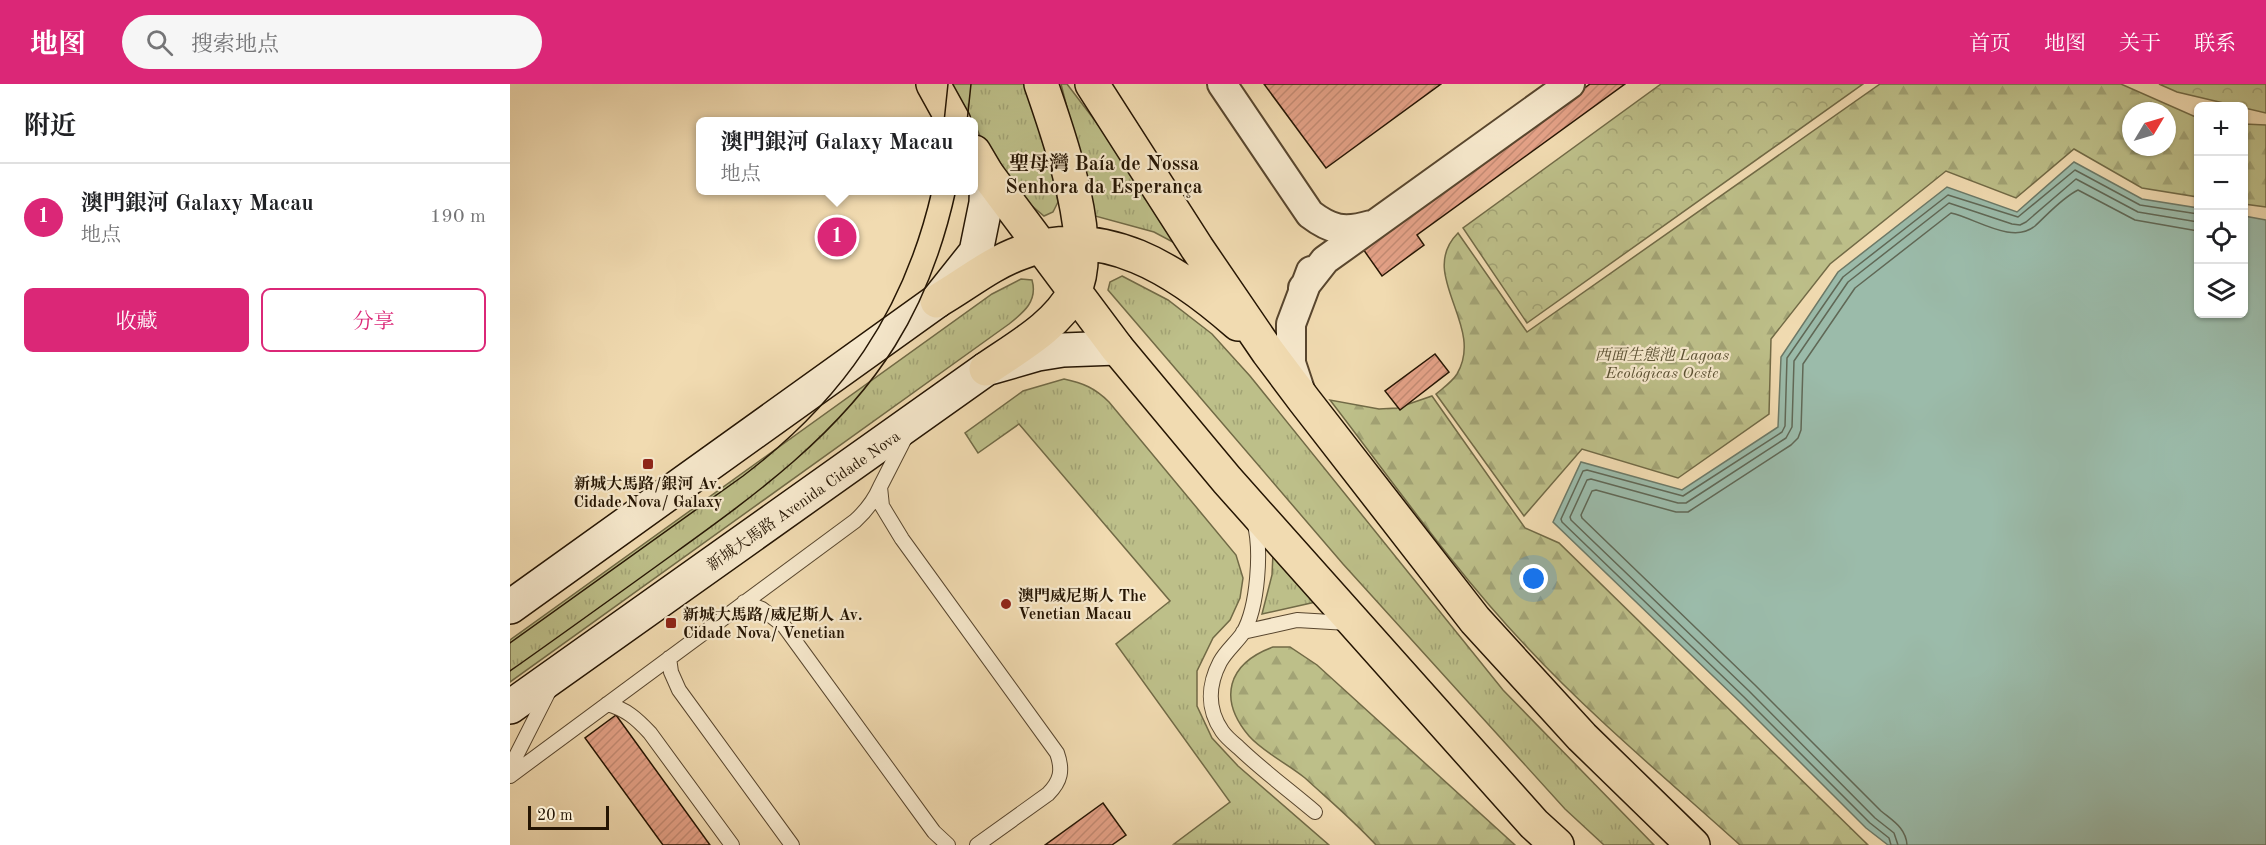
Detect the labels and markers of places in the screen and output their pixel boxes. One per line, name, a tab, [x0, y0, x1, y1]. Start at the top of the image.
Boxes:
pin: 1	[818, 214, 856, 260]
marker: 新城大馬路/銀河 Av. Cidade Nova/ Galaxy	[641, 457, 655, 471]
place label: 新城大馬路/銀河 Av. Cidade Nova/ Galaxy	[574, 475, 722, 511]
place label: 澳門威尼斯人 The Venetian Macau	[1018, 587, 1146, 623]
marker: 澳門威尼斯人 The Venetian Macau	[999, 597, 1013, 611]
place label: 新城大馬路/威尼斯人 Av. Cidade Nova/ Venetian	[683, 606, 862, 642]
marker: 新城大馬路/威尼斯人 Av. Cidade Nova/ Venetian	[664, 616, 678, 630]

